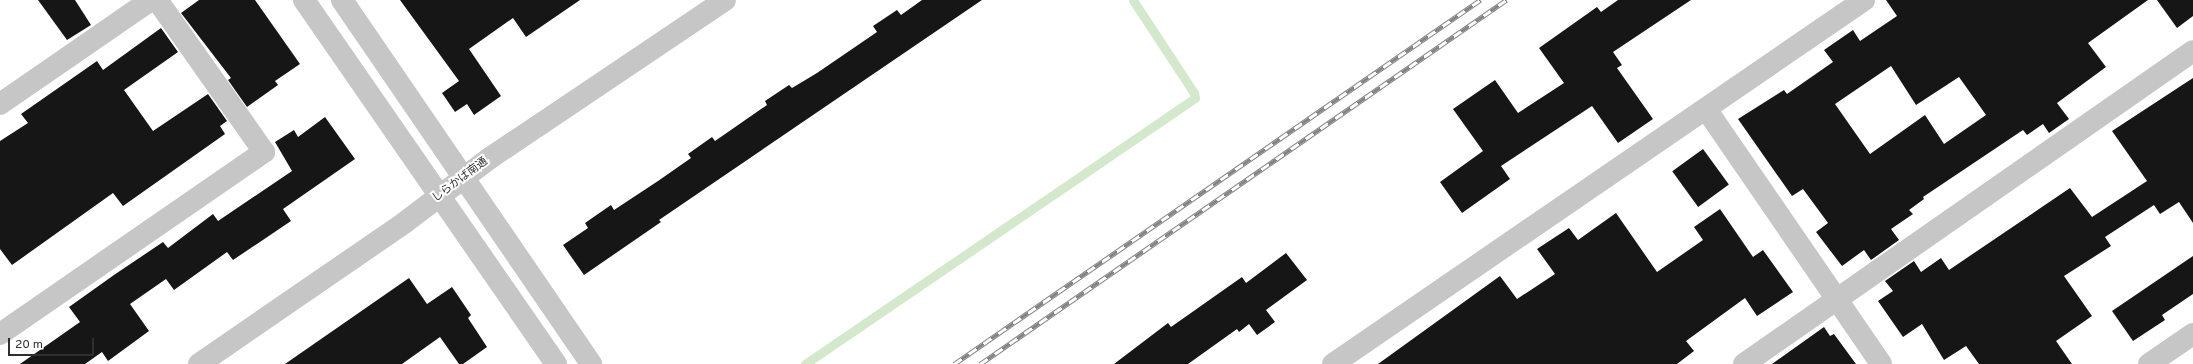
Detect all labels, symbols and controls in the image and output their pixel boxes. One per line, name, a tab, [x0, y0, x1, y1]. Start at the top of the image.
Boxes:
street label: しらかば南通	[430, 155, 490, 205]
scale bar	[10, 330, 96, 356]
text: 20 m	[15, 337, 43, 353]

